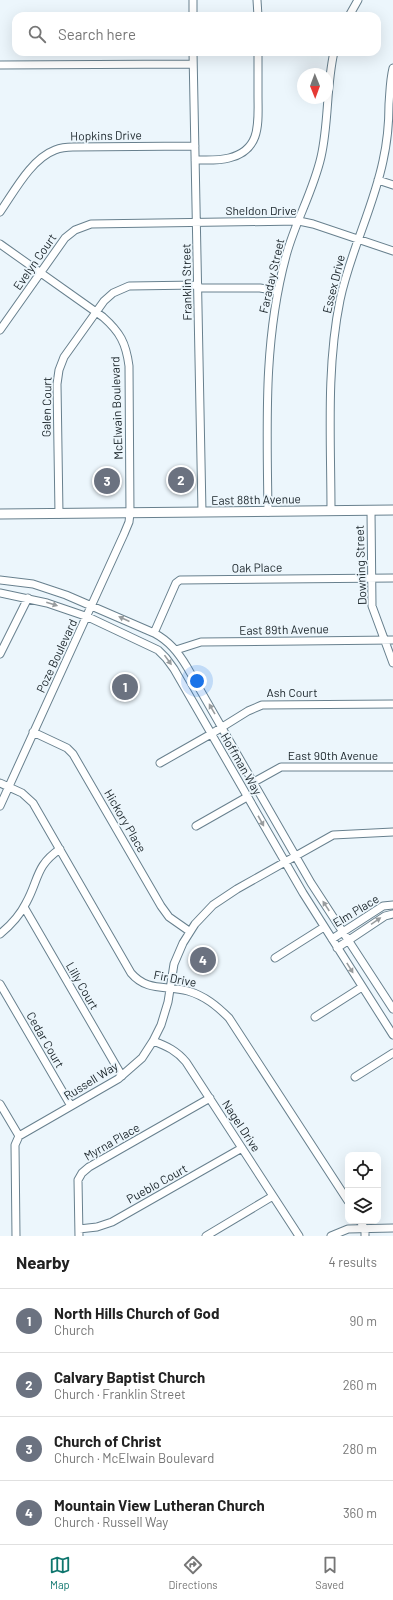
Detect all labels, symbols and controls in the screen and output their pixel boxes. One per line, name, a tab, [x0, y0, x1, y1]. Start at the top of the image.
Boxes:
search box	[12, 12, 381, 56]
icon: search	[26, 23, 48, 45]
text: Search here	[58, 25, 136, 43]
north arrow	[297, 68, 333, 104]
street label: Hopkins Drive	[70, 127, 142, 143]
street label: Sheldon Drive	[225, 203, 297, 217]
street label: Evelyn Court	[10, 231, 59, 292]
street label: Faraday Street	[256, 237, 286, 315]
street label: Franklin Street	[178, 243, 194, 321]
street label: Essex Drive	[319, 253, 347, 314]
street label: McElwain Boulevard	[107, 356, 125, 460]
street label: Galen Court	[38, 377, 54, 437]
pin: 2	[168, 465, 194, 495]
pin: 3	[94, 466, 120, 496]
street label: East 88th Avenue	[211, 491, 301, 507]
street label: Downing Street	[352, 525, 368, 605]
street label: Oak Place	[232, 560, 282, 574]
one-way arrow	[46, 601, 58, 607]
one-way arrow	[119, 616, 130, 622]
street label: Poze Boulevard	[33, 617, 79, 695]
street label: East 89th Avenue	[239, 621, 329, 637]
one-way arrow	[163, 655, 172, 666]
your location	[187, 671, 207, 691]
pin: 1	[112, 672, 138, 702]
street label: Ash Court	[266, 685, 318, 699]
one-way arrow	[208, 703, 215, 715]
street label: Hoffman Way	[218, 730, 265, 797]
street label: East 90th Avenue	[288, 748, 378, 762]
street label: Hickory Place	[102, 786, 150, 855]
one-way arrow	[258, 815, 264, 827]
street label: Elm Place	[330, 891, 381, 929]
one-way arrow	[322, 901, 330, 911]
one-way arrow	[371, 917, 381, 925]
pin: 4	[190, 945, 216, 975]
street label: Lilly Court	[64, 959, 102, 1012]
one-way arrow	[346, 963, 354, 973]
street label: Fir Drive	[153, 967, 198, 989]
street label: Cedar Court	[24, 1009, 67, 1070]
street label: Russell Way	[61, 1058, 120, 1102]
street label: Nagel Drive	[220, 1097, 264, 1154]
street label: Myrna Place	[81, 1120, 142, 1163]
map controls	[345, 1152, 381, 1224]
button: locate	[345, 1152, 381, 1188]
street label: Pueblo Court	[124, 1161, 189, 1206]
button: layers	[345, 1188, 381, 1224]
text: Nearby	[16, 1252, 70, 1272]
text: 4 results	[329, 1254, 377, 1270]
text: North Hills Church of God	[54, 1304, 219, 1322]
text: 1	[27, 1313, 31, 1329]
text: 90 m	[350, 1313, 377, 1329]
text: Church	[54, 1322, 94, 1338]
text: Calvary Baptist Church	[54, 1368, 205, 1386]
text: 2	[25, 1377, 33, 1393]
text: 260 m	[343, 1377, 377, 1393]
text: Church · Franklin Street	[54, 1386, 186, 1402]
text: Church of Christ	[54, 1432, 161, 1450]
text: 3	[25, 1441, 33, 1457]
text: 280 m	[343, 1441, 377, 1457]
text: Church · McElwain Boulevard	[54, 1450, 214, 1466]
text: Mountain View Lutheran Church	[54, 1496, 265, 1514]
text: 4	[25, 1505, 33, 1521]
text: 360 m	[343, 1505, 377, 1521]
text: Church · Russell Way	[54, 1514, 168, 1530]
tab: Map	[49, 1554, 71, 1591]
tab: Directions	[168, 1554, 218, 1591]
tab: Saved	[315, 1554, 344, 1591]

